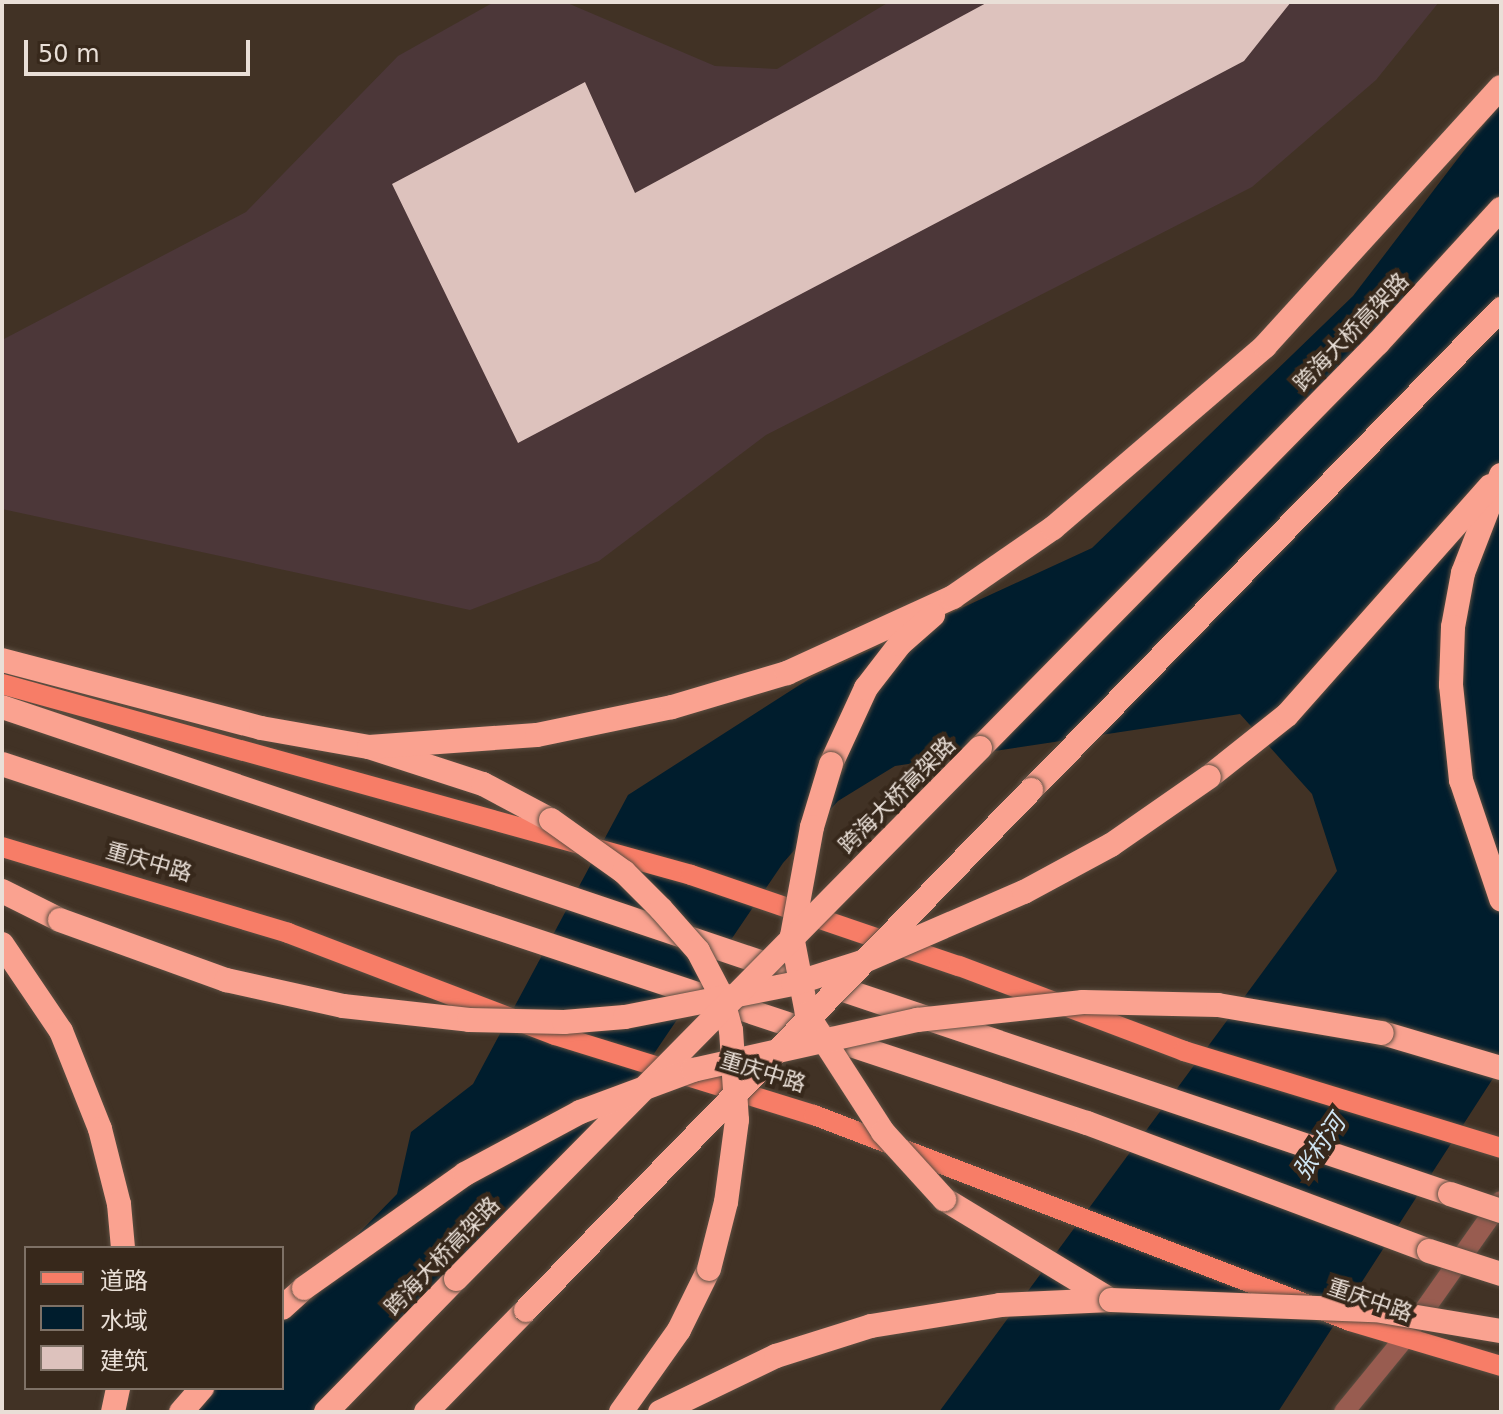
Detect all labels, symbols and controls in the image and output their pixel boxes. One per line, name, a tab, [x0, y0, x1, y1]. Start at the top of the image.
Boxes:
scale bar	[28, 24, 254, 74]
text: 50 m	[38, 40, 100, 68]
street label: 跨海大桥高架路	[1288, 267, 1414, 397]
street label: 跨海大桥高架路	[833, 731, 961, 859]
street label: 重庆中路	[103, 837, 195, 887]
street label: 重庆中路	[717, 1047, 809, 1097]
water label: 张村河	[1288, 1110, 1352, 1186]
street label: 跨海大桥高架路	[379, 1191, 505, 1321]
legend	[24, 1246, 284, 1390]
text: 道路	[100, 1267, 148, 1295]
street label: 重庆中路	[1324, 1273, 1416, 1327]
text: 水域	[100, 1307, 148, 1335]
text: 建筑	[100, 1347, 148, 1375]

